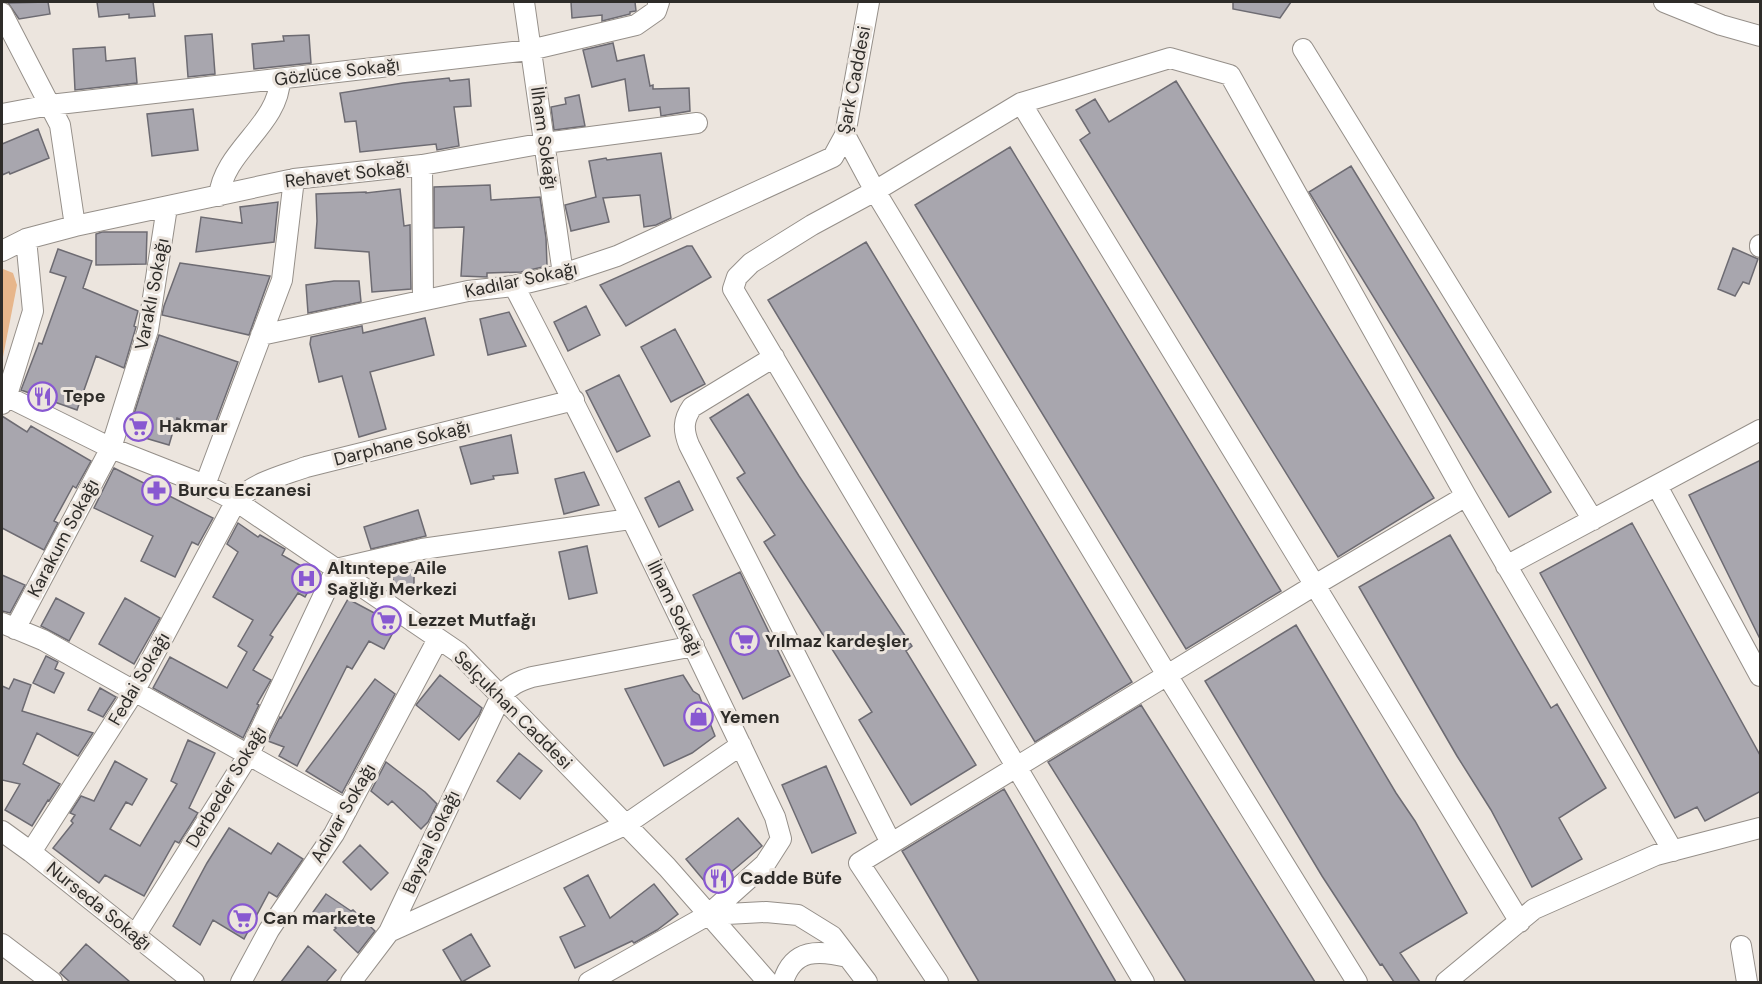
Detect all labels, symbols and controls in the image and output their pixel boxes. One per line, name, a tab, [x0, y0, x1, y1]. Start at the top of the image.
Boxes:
street label: Şark Caddesi	[832, 24, 876, 136]
street label: Gözlüce Sokağı	[273, 52, 401, 92]
street label: İlham Sokağı	[525, 85, 563, 191]
street label: Rehavet Sokağı	[284, 154, 410, 194]
street label: Varaklı Sokağı	[129, 236, 175, 352]
street label: Kadılar Sokağı	[463, 256, 579, 304]
restaurant icon: Tepe	[26, 380, 58, 412]
place label: Tepe	[63, 384, 106, 408]
supermarket icon: Hakmar	[122, 410, 154, 442]
place label: Hakmar	[159, 414, 228, 438]
street label: Darphane Sokağı	[331, 414, 473, 472]
pharmacy icon: Burcu Eczanesi	[141, 474, 173, 506]
street label: Karakum Sokağı	[22, 475, 104, 601]
place label: Burcu Eczanesi	[178, 478, 311, 502]
place label: Altıntepe Aile Sağlığı Merkezi	[327, 556, 457, 601]
street label: İlham Sokağı	[642, 556, 708, 660]
hospital icon: Altıntepe Aile Sağlığı Merkezi	[290, 562, 322, 594]
supermarket icon: Lezzet Mutfağı	[371, 604, 403, 636]
place label: Lezzet Mutfağı	[408, 608, 536, 632]
supermarket icon: Yılmaz kardeşler	[728, 625, 760, 657]
street label: Fedai Sokağı	[103, 628, 175, 730]
place label: Yılmaz kardeşler	[765, 629, 909, 653]
street label: Selçukhan Caddesi	[448, 645, 578, 775]
shop icon: Yemen	[683, 701, 715, 733]
place label: Yemen	[720, 705, 780, 729]
street label: Derbeder Sokağı	[180, 722, 272, 852]
street label: Adıvar Sokağı	[305, 759, 381, 867]
street label: Baysal Sokağı	[397, 786, 465, 898]
street label: Nurseda Sokağı	[42, 856, 156, 956]
restaurant icon: Cadde Büfe	[703, 862, 735, 894]
place label: Cadde Büfe	[740, 866, 842, 890]
supermarket icon: Can markete	[226, 902, 258, 934]
place label: Can markete	[263, 906, 376, 930]

